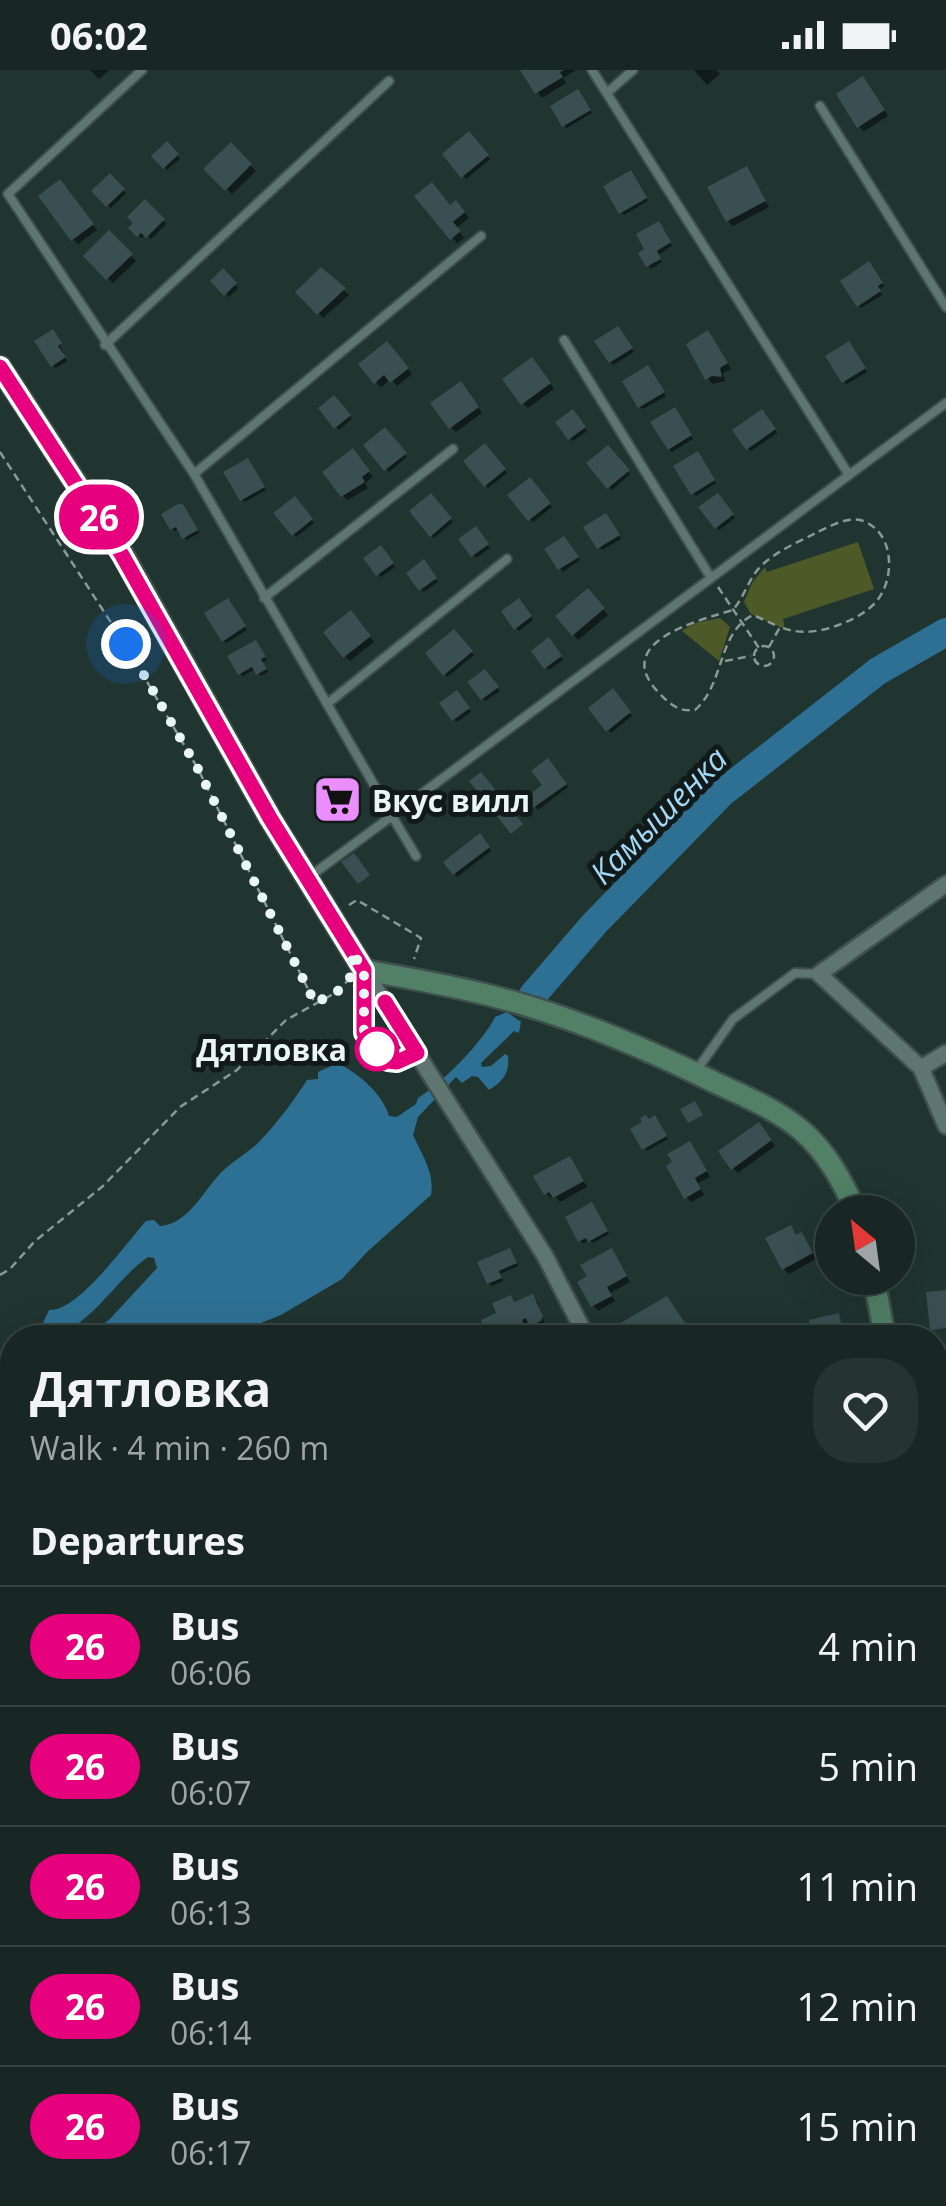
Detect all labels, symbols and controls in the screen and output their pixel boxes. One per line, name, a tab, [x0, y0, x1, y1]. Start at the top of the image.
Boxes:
text: 06:02	[50, 9, 148, 61]
line badge: 26	[54, 484, 144, 550]
text: 26	[79, 494, 119, 541]
your location	[101, 619, 151, 669]
water label: Камышенка	[580, 737, 736, 893]
supermarket icon: Вкус вилл	[311, 774, 363, 826]
place label: Вкус вилл	[372, 780, 530, 821]
marker: Дятловка	[356, 1028, 398, 1070]
place label: Дятловка	[196, 1029, 347, 1070]
north arrow	[815, 1195, 915, 1295]
map controls	[815, 1195, 915, 1295]
text: Дятловка	[30, 1356, 271, 1421]
button: heart	[813, 1358, 918, 1463]
text: Walk · 4 min · 260 m	[30, 1426, 329, 1469]
text: Departures	[30, 1514, 245, 1566]
text: Bus	[170, 1599, 239, 1651]
text: 4 min	[818, 1620, 918, 1672]
text: 26	[65, 1623, 105, 1670]
text: 06:06	[170, 1651, 252, 1694]
text: Bus	[170, 1719, 239, 1771]
text: 5 min	[818, 1740, 918, 1792]
text: 26	[65, 1743, 105, 1790]
text: 06:07	[170, 1771, 252, 1814]
text: Bus	[170, 1839, 239, 1891]
text: 11 min	[797, 1860, 918, 1912]
text: 26	[65, 1863, 105, 1910]
text: 06:13	[170, 1891, 252, 1934]
text: Bus	[170, 1959, 239, 2011]
text: 12 min	[797, 1980, 918, 2032]
text: 26	[65, 1983, 105, 2030]
text: 06:14	[170, 2011, 252, 2054]
text: Bus	[170, 2079, 239, 2131]
text: 15 min	[797, 2100, 918, 2152]
text: 26	[65, 2103, 105, 2150]
text: 06:17	[170, 2131, 252, 2174]

